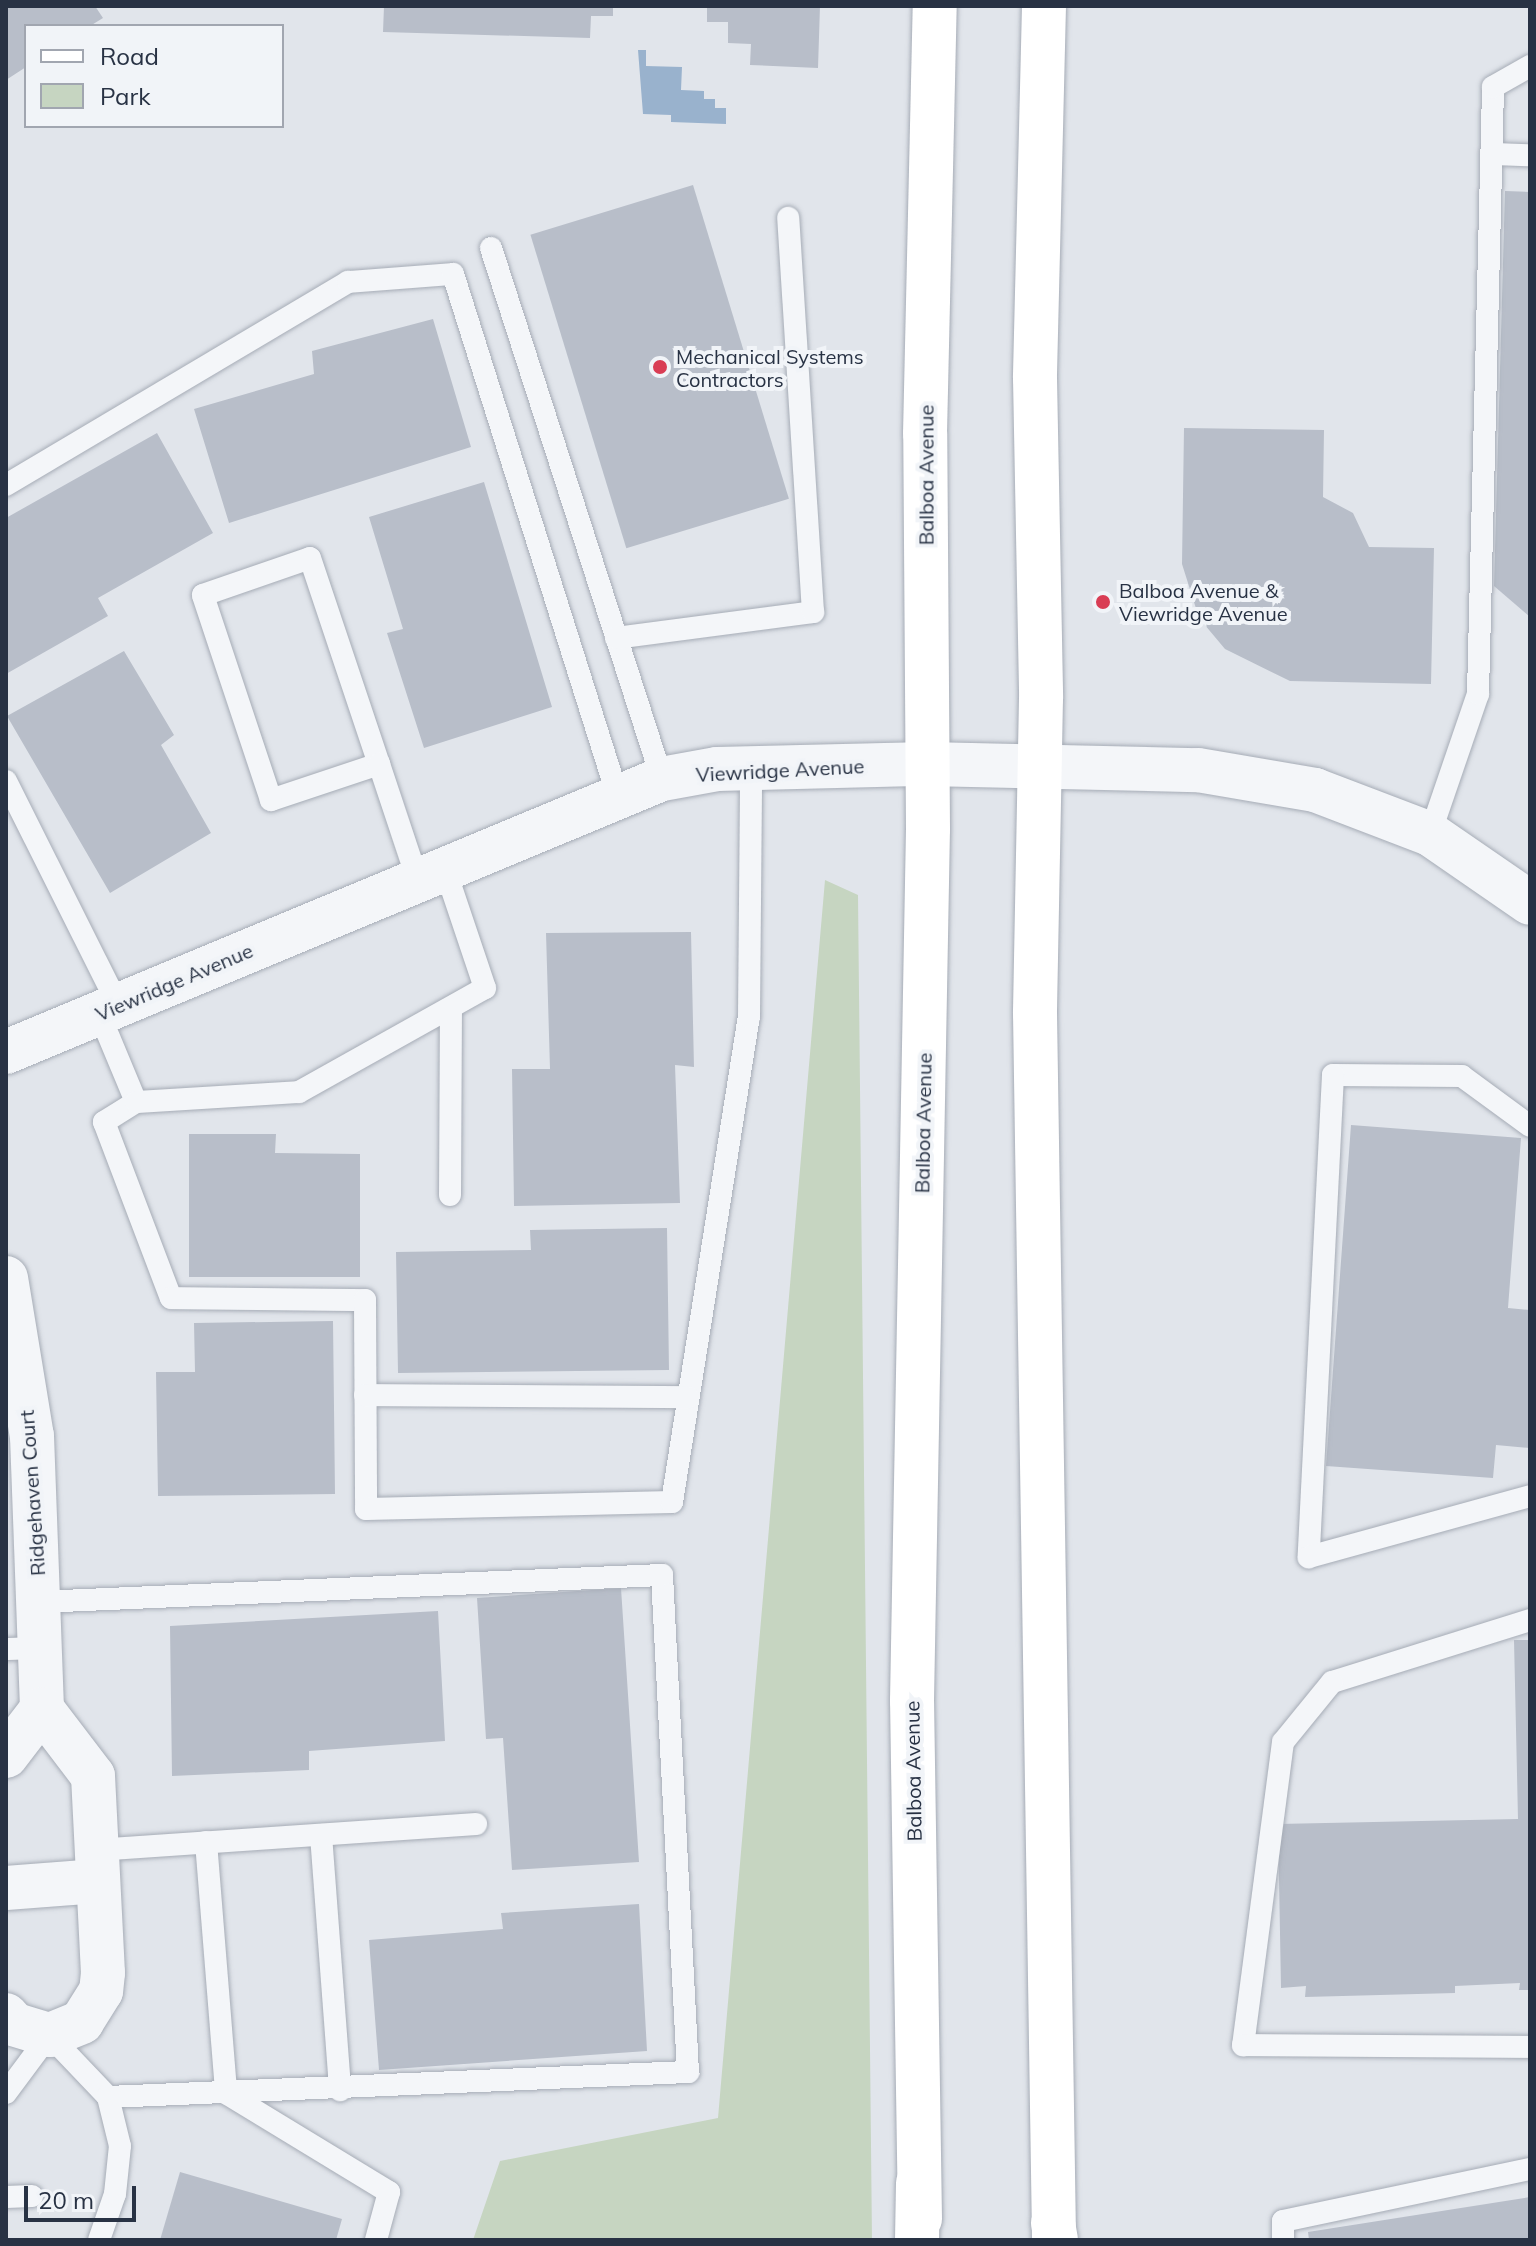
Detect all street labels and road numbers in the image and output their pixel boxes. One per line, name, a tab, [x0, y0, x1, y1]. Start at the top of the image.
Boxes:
street label: Balboa Avenue	[914, 405, 938, 545]
street label: Viewridge Avenue	[695, 754, 865, 786]
street label: Viewridge Avenue	[92, 938, 256, 1026]
street label: Balboa Avenue	[910, 1052, 936, 1194]
street label: Ridgehaven Court	[14, 1409, 50, 1577]
street label: Balboa Avenue	[900, 1700, 926, 1842]

